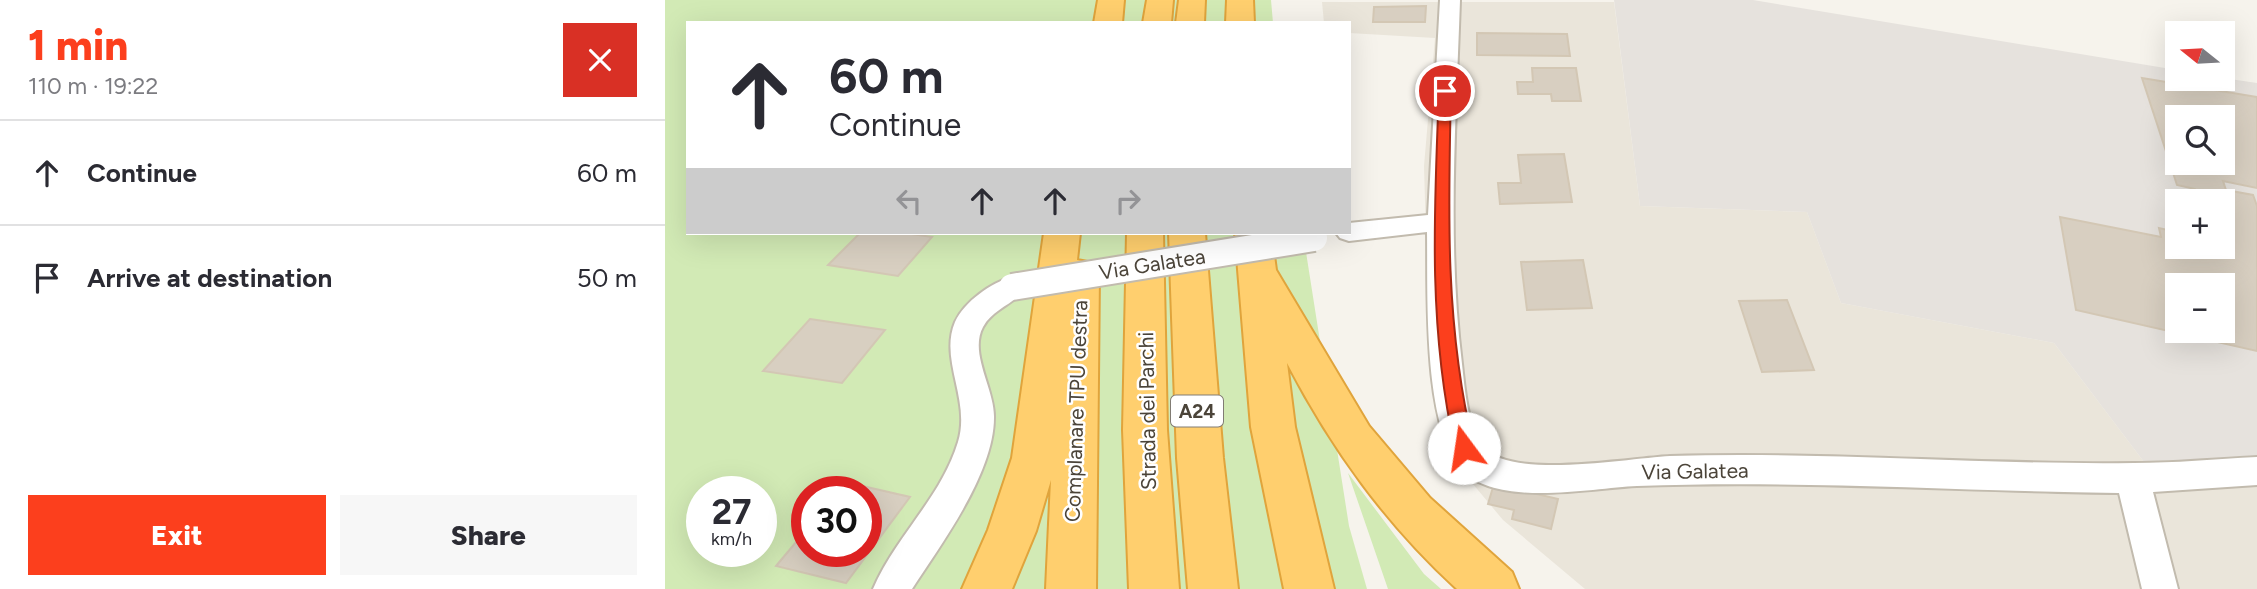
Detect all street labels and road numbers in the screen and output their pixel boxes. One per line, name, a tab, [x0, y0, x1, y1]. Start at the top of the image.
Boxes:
street label: Via Galatea	[1097, 243, 1207, 285]
street label: Complanare TPU destra	[1060, 300, 1092, 522]
street label: Strada dei Parchi	[1133, 332, 1161, 490]
road number: A24	[1171, 396, 1223, 426]
street label: Via Galatea	[1641, 458, 1749, 484]

